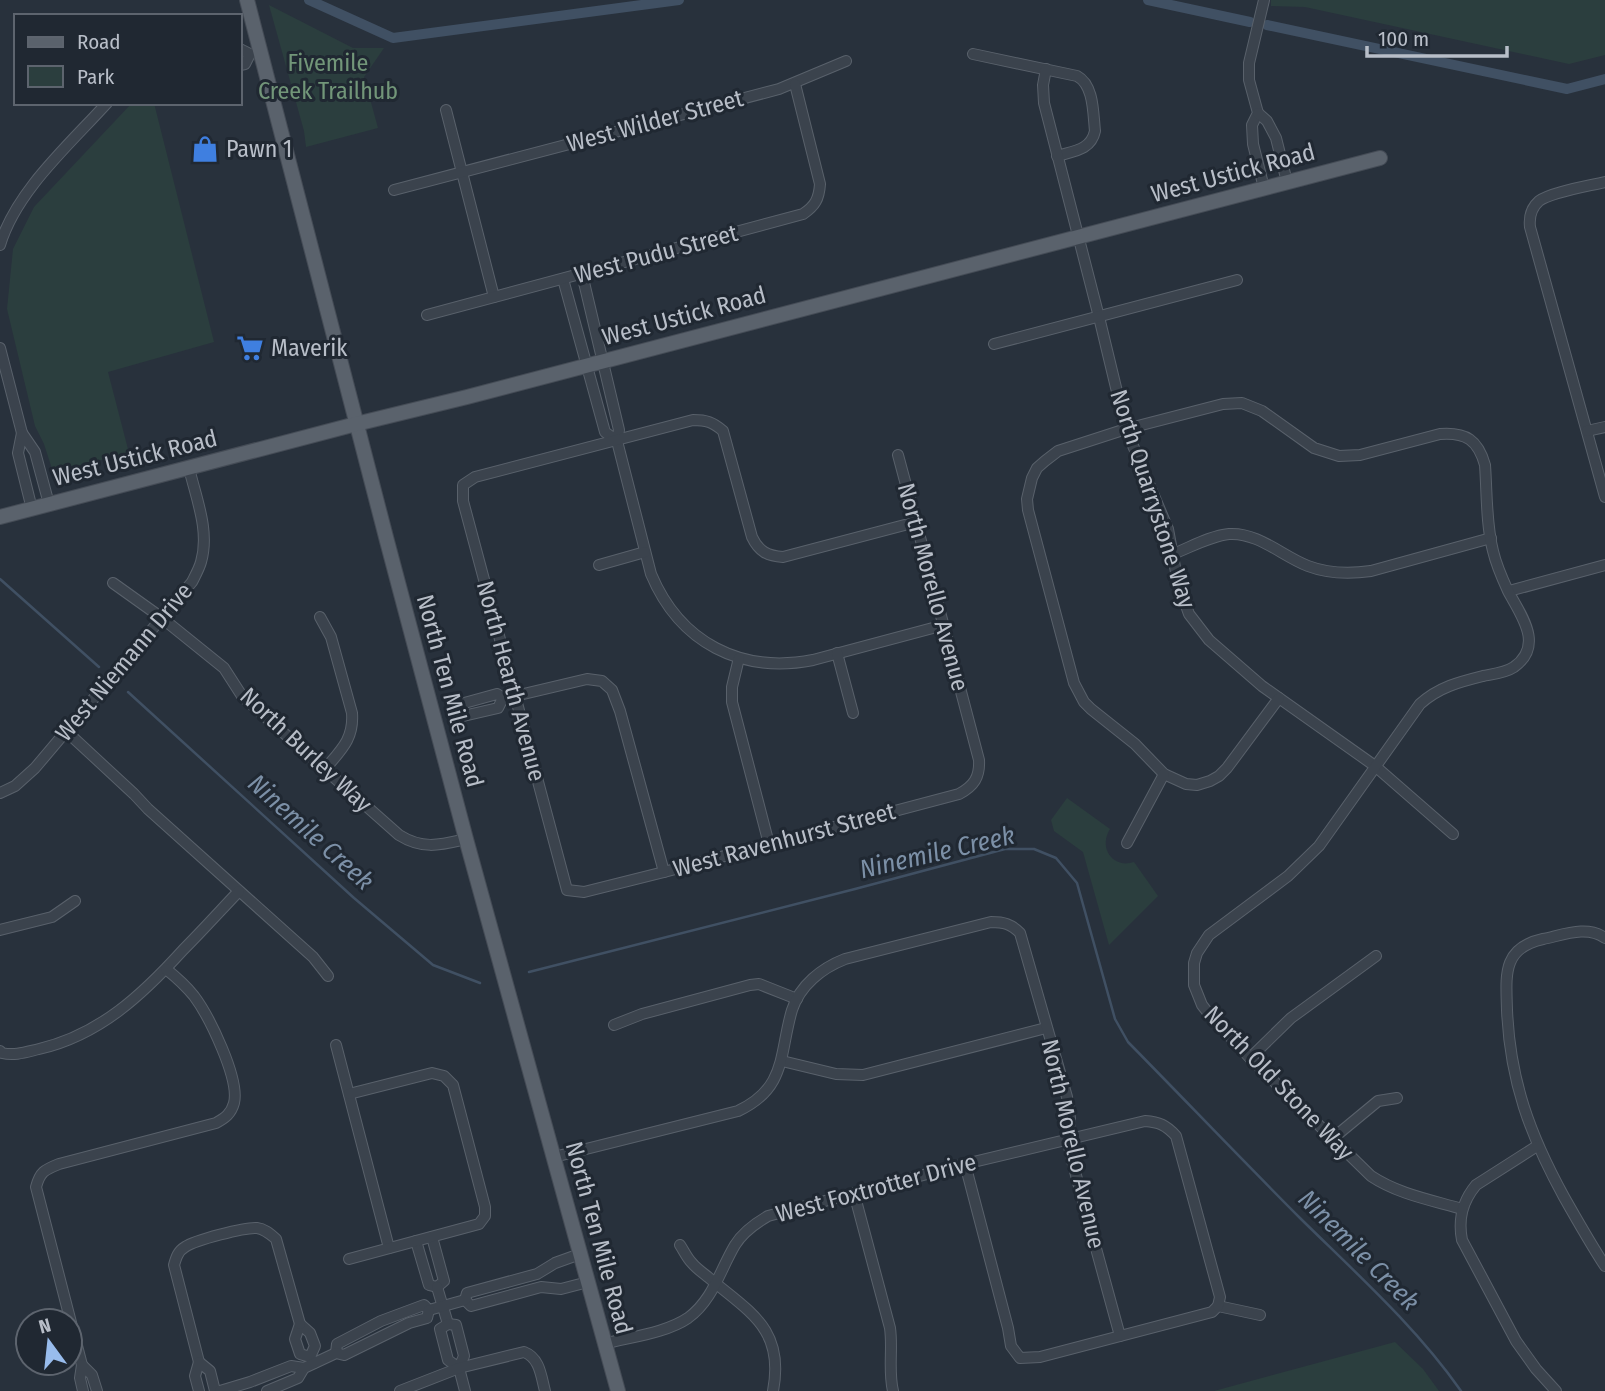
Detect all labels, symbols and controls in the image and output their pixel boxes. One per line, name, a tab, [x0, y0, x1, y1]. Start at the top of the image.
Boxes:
legend	[14, 14, 242, 105]
scale bar	[1367, 14, 1507, 58]
text: 100 m	[1378, 26, 1429, 52]
text: Road	[77, 29, 121, 55]
park label: Fivemile Creek Trailhub	[258, 49, 398, 105]
text: Park	[77, 64, 115, 90]
street label: West Wilder Street	[564, 84, 746, 158]
shop icon: Pawn 1	[190, 134, 220, 164]
place label: Pawn 1	[226, 135, 292, 163]
street label: West Ustick Road	[1148, 138, 1318, 208]
street label: West Pudu Street	[571, 219, 741, 289]
street label: West Ustick Road	[599, 281, 769, 351]
supermarket icon: Maverik	[235, 333, 265, 363]
place label: Maverik	[271, 334, 348, 362]
street label: North Quarrystone Way	[1104, 386, 1202, 612]
street label: West Ustick Road	[50, 424, 220, 492]
street label: North Morello Avenue	[892, 480, 974, 694]
street label: West Niemann Drive	[50, 577, 198, 747]
street label: North Hearth Avenue	[471, 578, 551, 784]
street label: North Ten Mile Road	[411, 592, 489, 790]
street label: North Burley Way	[234, 682, 378, 818]
water label: Ninemile Creek	[242, 768, 380, 897]
street label: West Ravenhurst Street	[670, 797, 898, 883]
water label: Ninemile Creek	[857, 820, 1018, 885]
street label: North Old Stone Way	[1198, 1000, 1360, 1166]
street label: North Morello Avenue	[1035, 1037, 1111, 1251]
street label: North Ten Mile Road	[560, 1139, 638, 1337]
street label: West Foxtrotter Drive	[773, 1148, 979, 1228]
water label: Ninemile Creek	[1292, 1183, 1426, 1317]
north arrow	[14, 1307, 84, 1377]
text: N	[36, 1313, 53, 1339]

